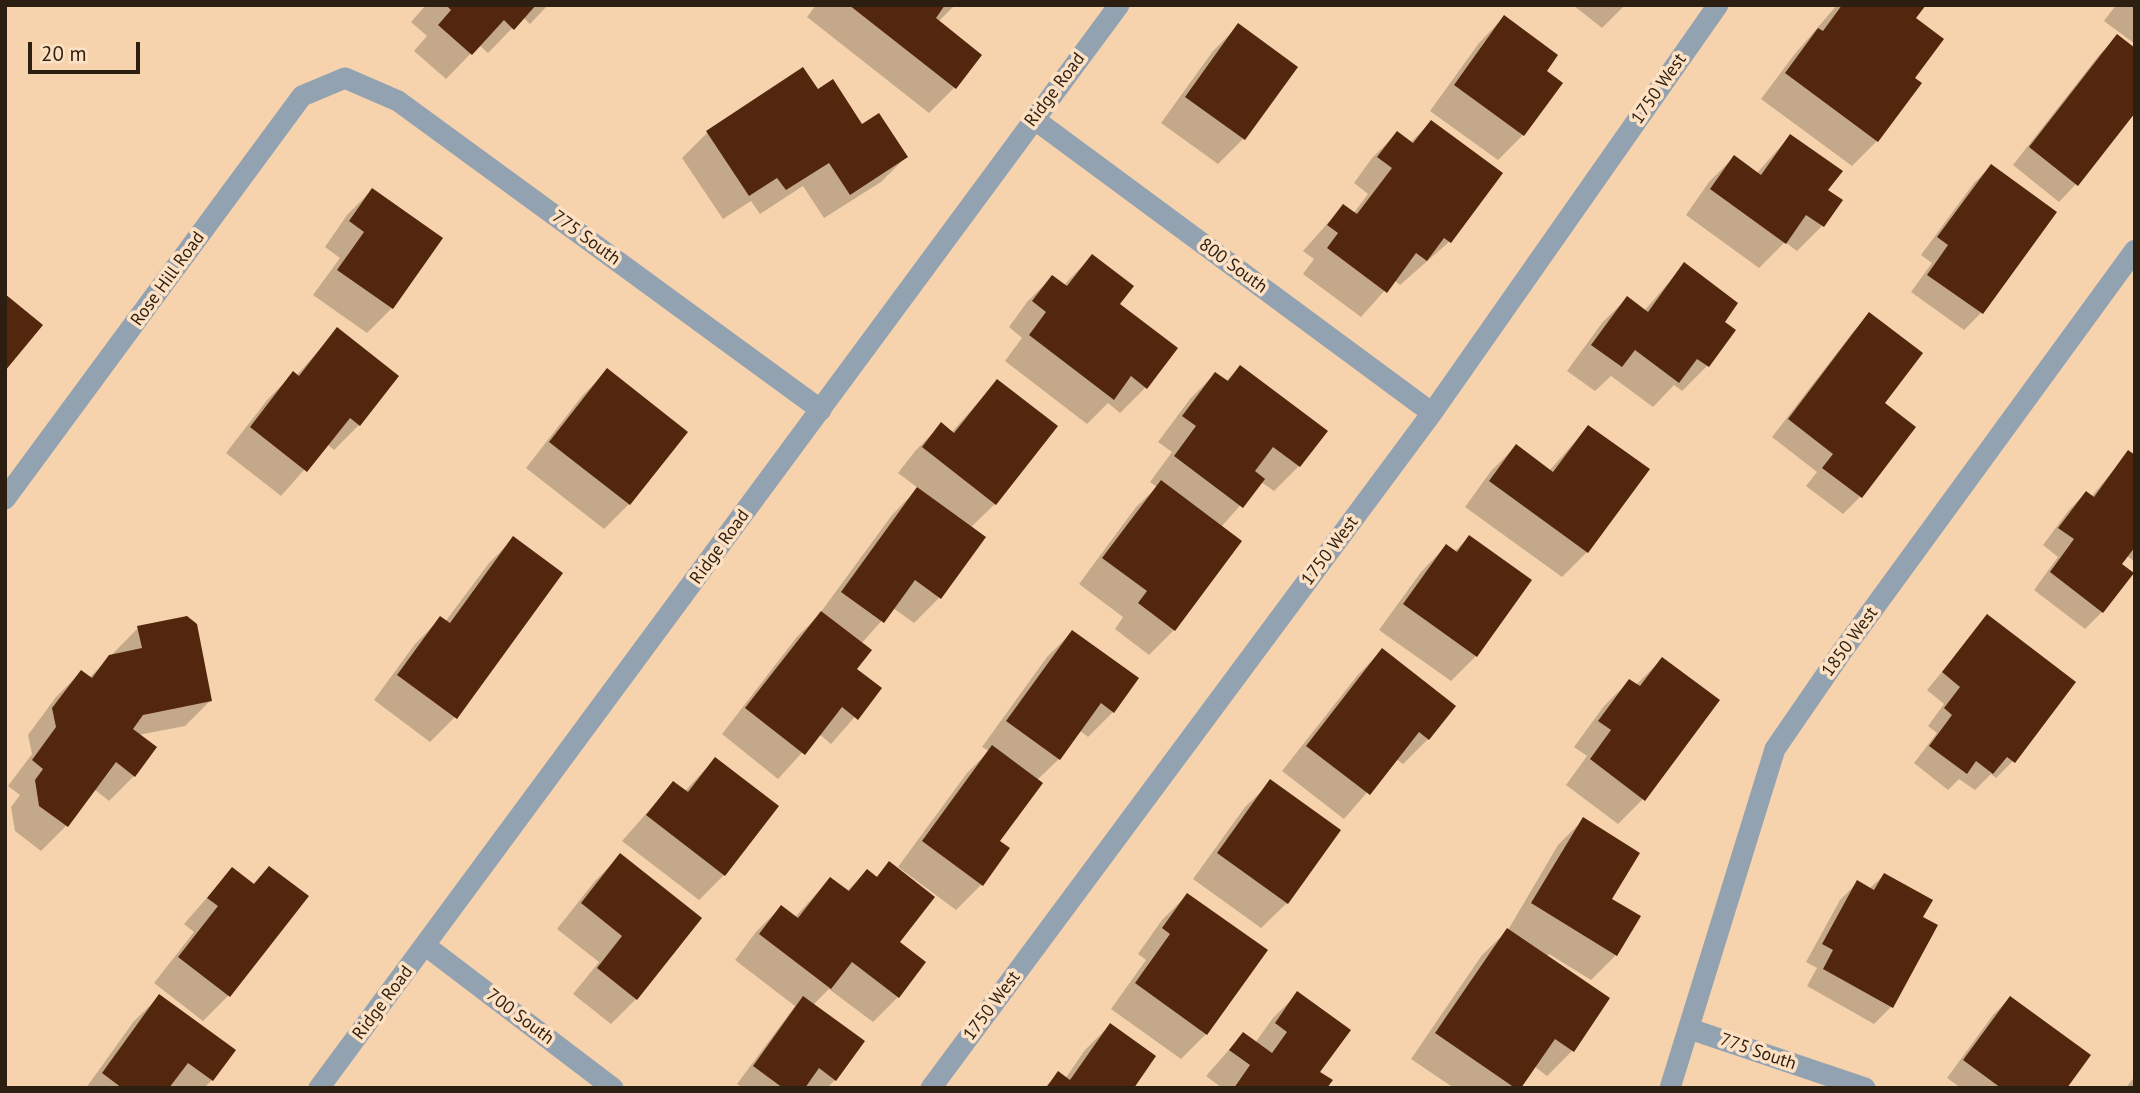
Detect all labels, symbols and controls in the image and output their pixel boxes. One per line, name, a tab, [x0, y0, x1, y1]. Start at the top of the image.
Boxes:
scale bar	[32, 28, 144, 72]
text: 20 m	[41, 40, 87, 67]
street label: Ridge Road	[1020, 49, 1090, 131]
street label: 1750 West	[1627, 50, 1691, 128]
street label: 775 South	[548, 206, 624, 270]
street label: Rose Hill Road	[127, 228, 209, 330]
street label: 800 South	[1195, 234, 1271, 298]
street label: Ridge Road	[686, 505, 754, 589]
street label: 1750 West	[1297, 512, 1363, 590]
street label: 1850 West	[1817, 603, 1883, 681]
street label: Ridge Road	[348, 962, 418, 1044]
street label: 1750 West	[959, 967, 1025, 1045]
street label: 700 South	[482, 985, 558, 1049]
street label: 775 South	[1717, 1029, 1799, 1075]

